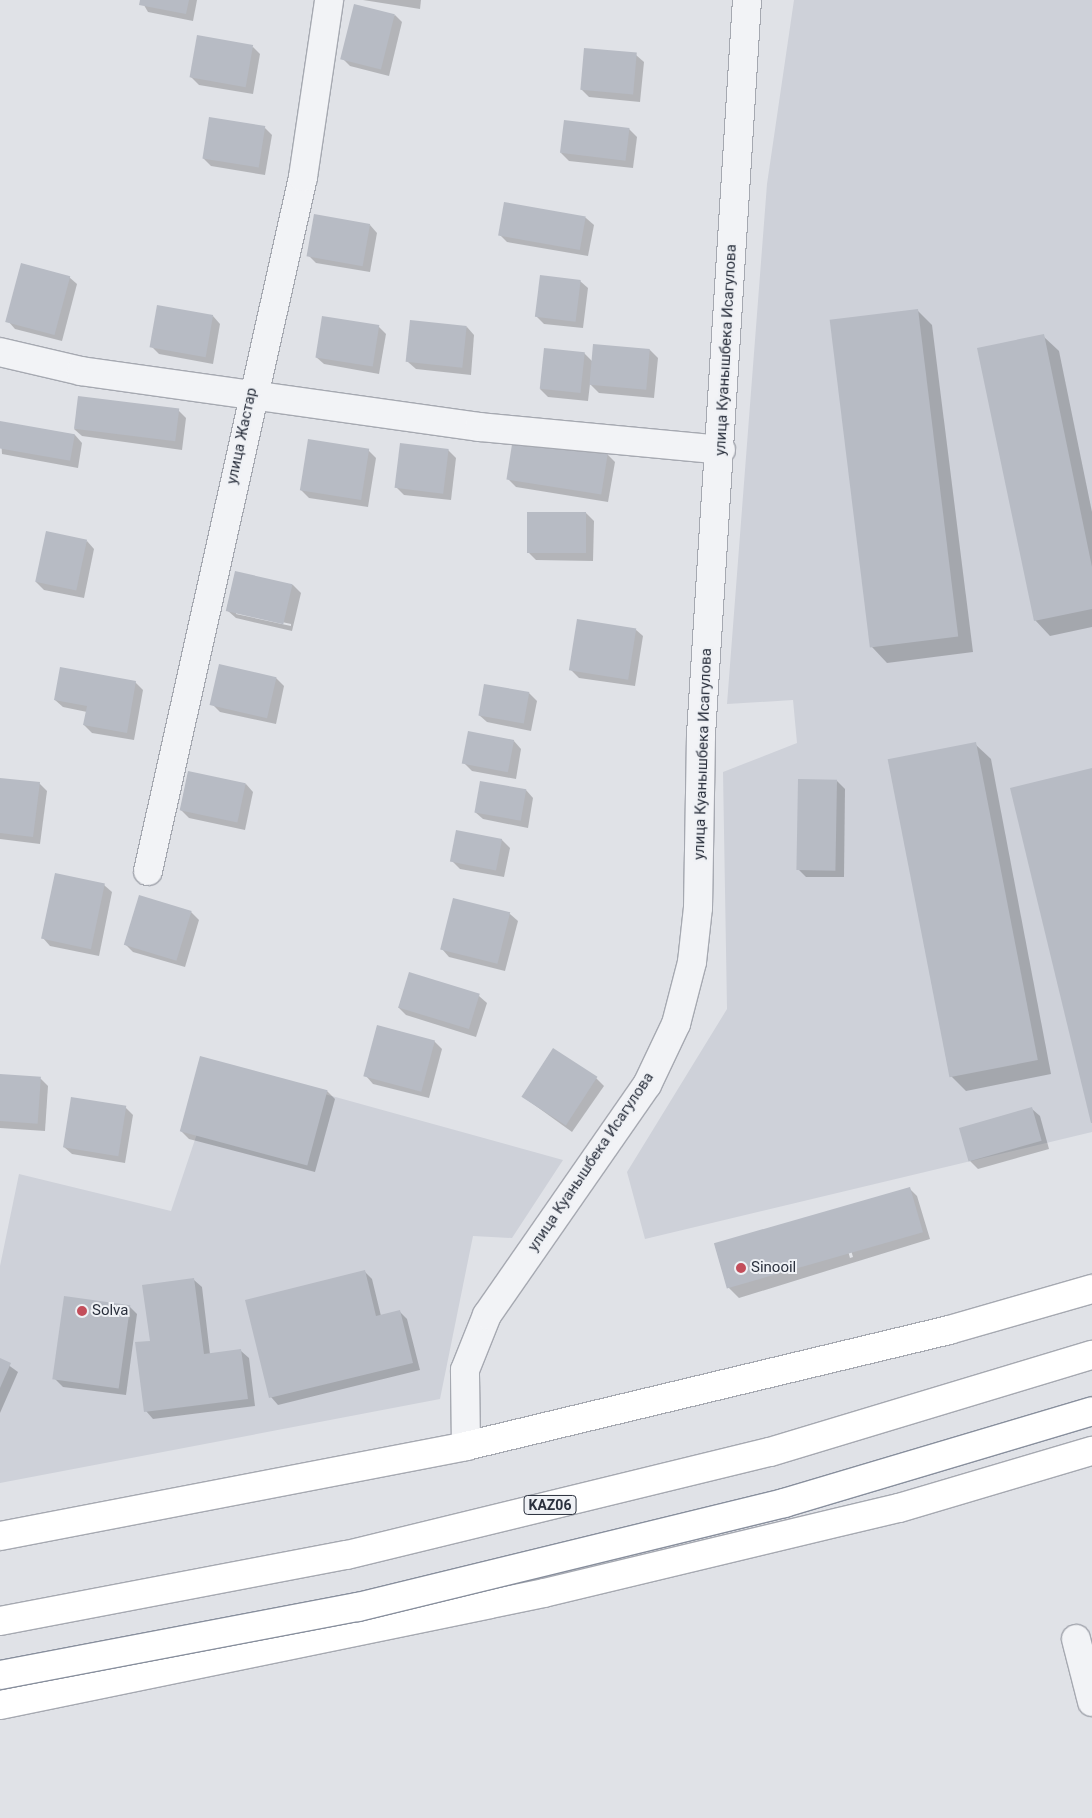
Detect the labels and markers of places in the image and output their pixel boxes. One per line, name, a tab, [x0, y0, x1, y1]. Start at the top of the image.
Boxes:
place label: Sinooil	[751, 1259, 796, 1277]
marker: Sinooil	[735, 1262, 747, 1274]
place label: Solva	[92, 1302, 128, 1320]
marker: Solva	[76, 1305, 88, 1317]

